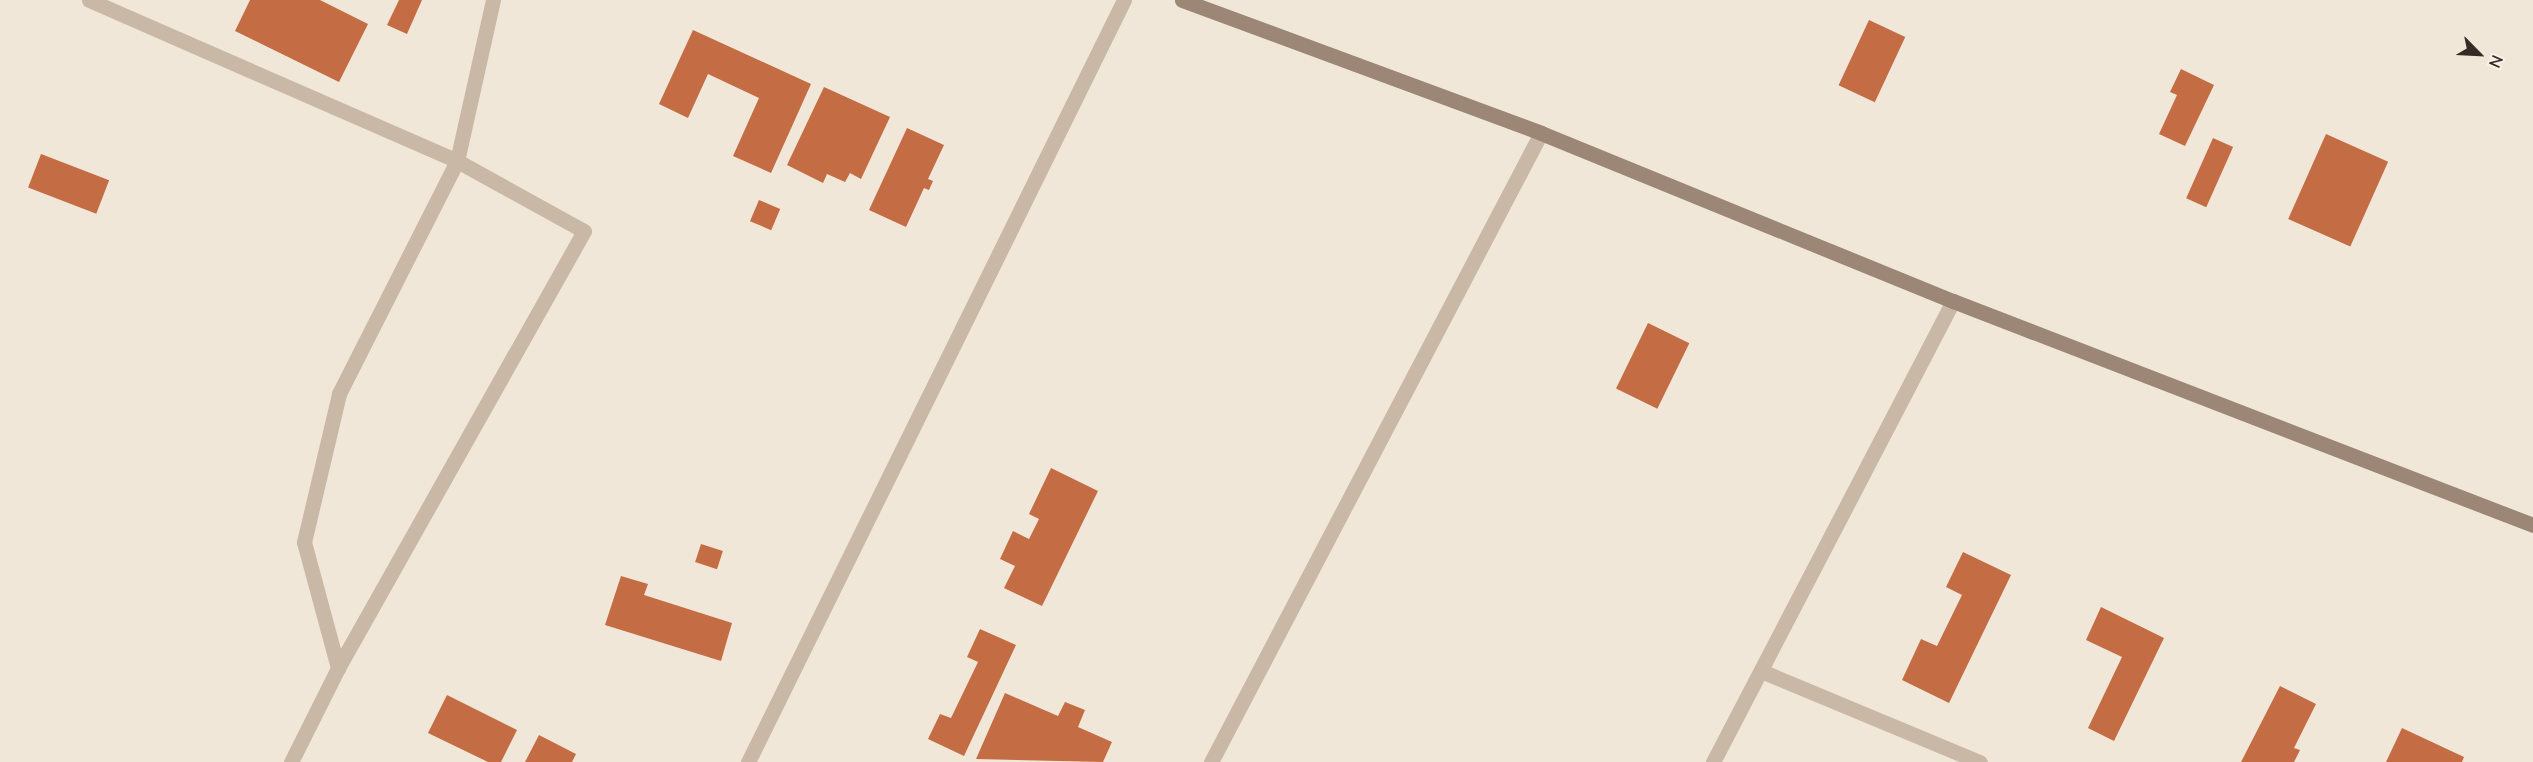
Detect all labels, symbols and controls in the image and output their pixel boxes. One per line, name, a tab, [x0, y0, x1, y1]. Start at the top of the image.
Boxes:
north arrow	[2449, 24, 2509, 84]
text: N	[2483, 51, 2508, 71]

